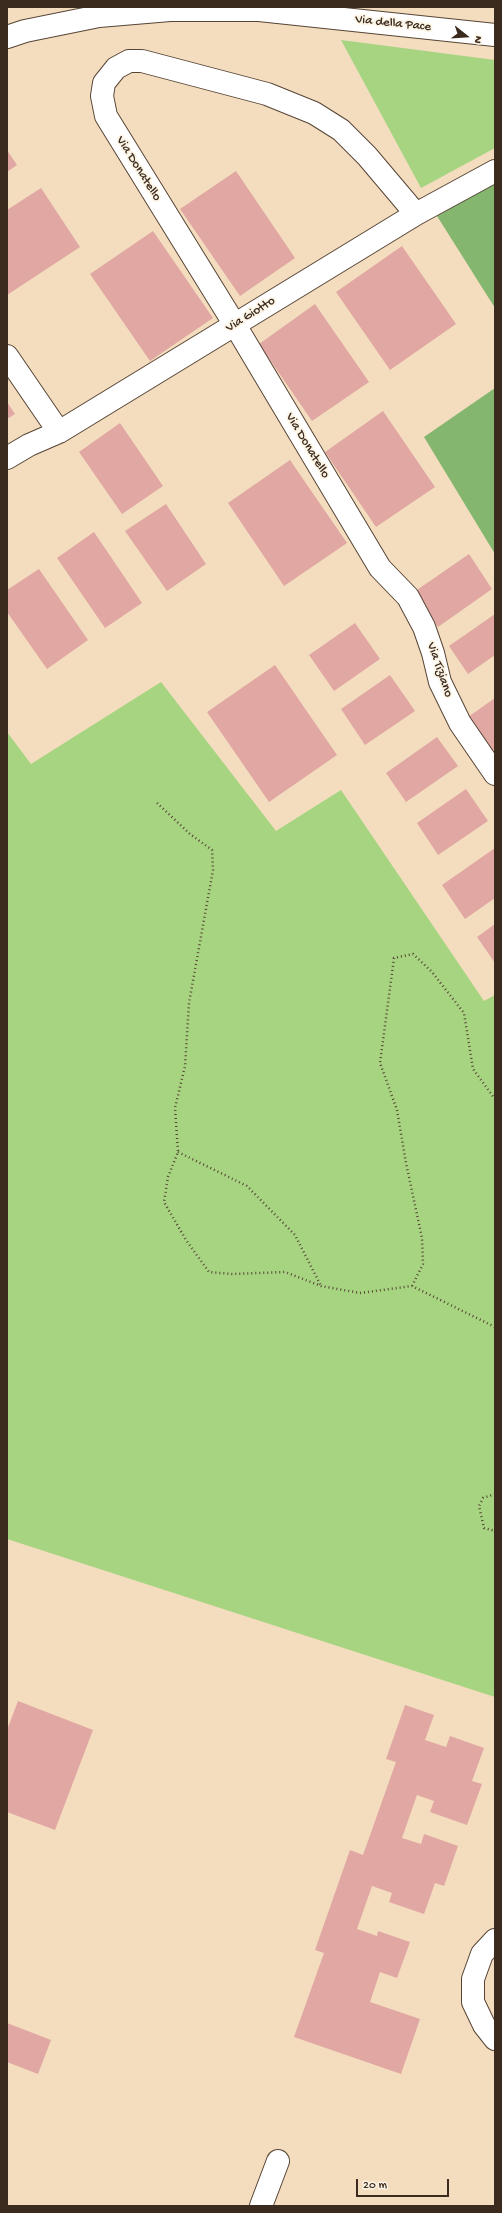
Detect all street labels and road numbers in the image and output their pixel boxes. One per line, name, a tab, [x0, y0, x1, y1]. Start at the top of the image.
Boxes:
street label: Via della Pace	[354, 12, 432, 36]
street label: Via Donatello	[112, 134, 164, 204]
street label: Via Giotto	[223, 294, 279, 336]
street label: Via Donatello	[281, 411, 333, 481]
street label: Via Tiziano	[422, 641, 456, 699]

